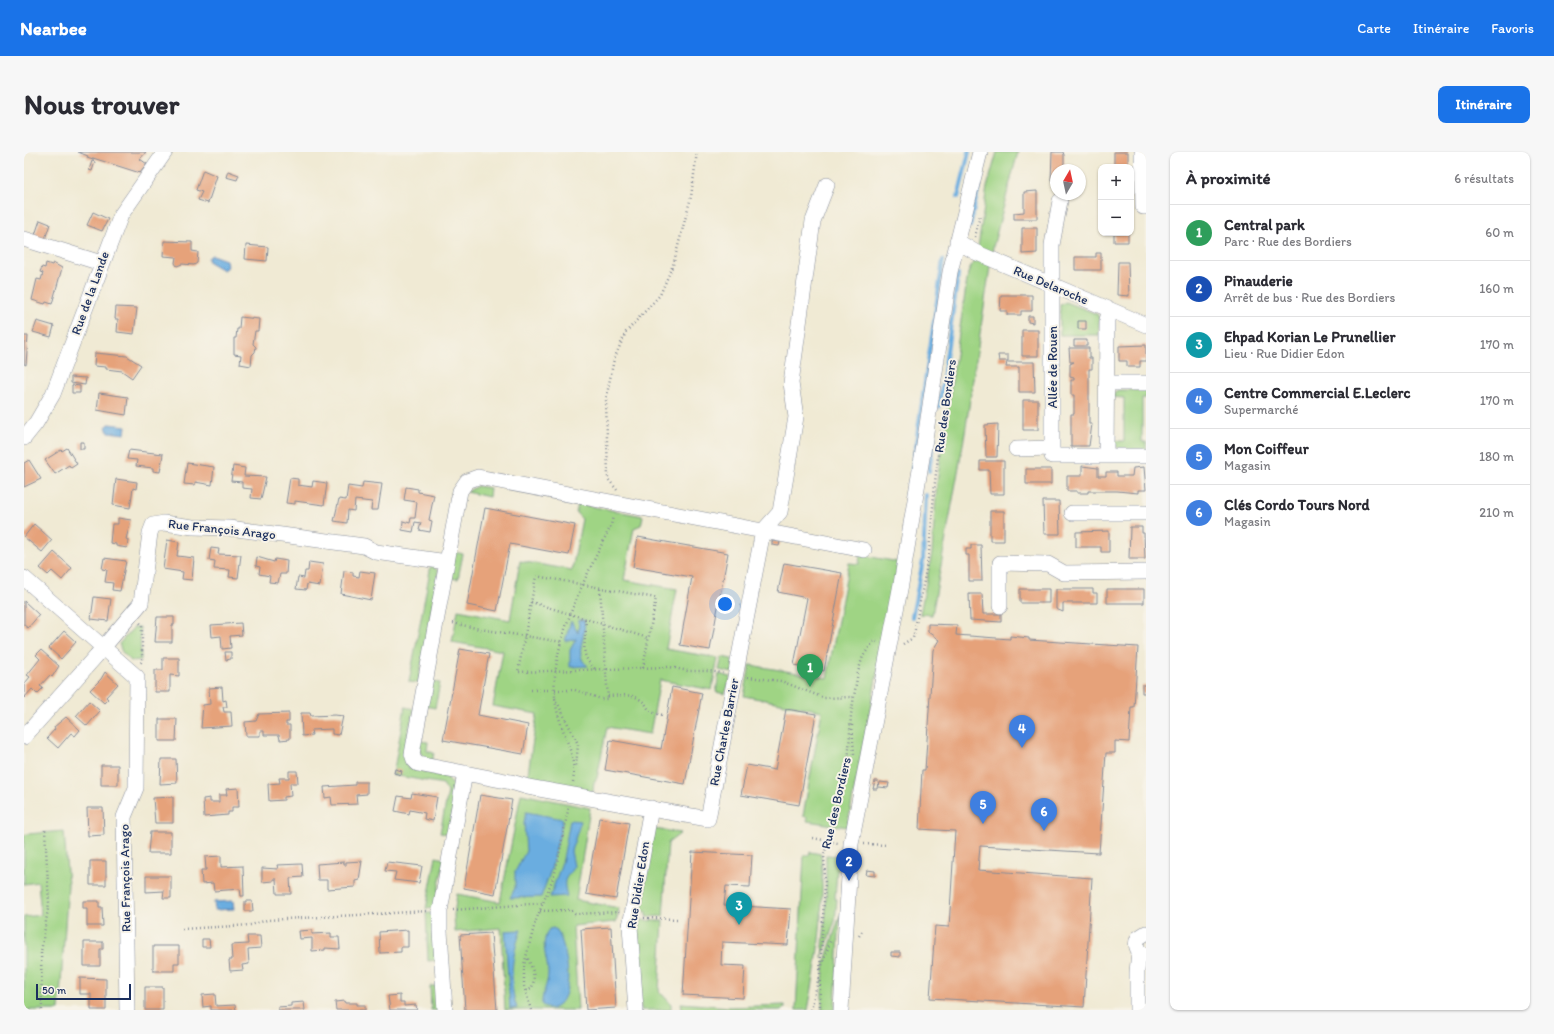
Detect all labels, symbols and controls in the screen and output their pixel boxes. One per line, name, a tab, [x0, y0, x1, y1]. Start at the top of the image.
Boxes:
text: Nearbee	[20, 17, 87, 40]
text: Carte	[1357, 20, 1391, 37]
text: Itinéraire	[1413, 20, 1469, 37]
text: Favoris	[1491, 20, 1534, 37]
button: Itinéraire	[1438, 86, 1530, 123]
text: Nous trouver	[24, 87, 179, 121]
north arrow	[1050, 164, 1086, 200]
map controls	[1098, 164, 1134, 236]
button: +	[1098, 164, 1134, 200]
text: À proximité	[1186, 168, 1271, 188]
text: 6 résultats	[1454, 171, 1514, 186]
button: −	[1098, 200, 1134, 236]
text: Central park	[1224, 216, 1305, 234]
text: 1	[1196, 225, 1202, 240]
text: 60 m	[1485, 225, 1514, 240]
text: Parc · Rue des Bordiers	[1224, 234, 1352, 249]
street label: Rue de la Lande	[68, 249, 112, 337]
street label: Rue Delaroche	[1011, 262, 1091, 308]
text: Pinauderie	[1224, 272, 1293, 290]
text: 2	[1196, 281, 1202, 296]
text: 160 m	[1479, 281, 1514, 296]
text: Arrêt de bus · Rue des Bordiers	[1224, 290, 1395, 305]
street label: Allée de Rouen	[1045, 325, 1060, 408]
text: Ehpad Korian Le Prunellier	[1224, 328, 1395, 346]
text: 3	[1195, 337, 1203, 352]
text: 170 m	[1480, 337, 1514, 352]
text: Lieu · Rue Didier Edon	[1224, 346, 1345, 361]
street label: Rue des Bordiers	[931, 358, 959, 454]
text: Centre Commercial E.Leclerc	[1224, 384, 1410, 402]
text: 4	[1195, 393, 1203, 408]
text: 170 m	[1480, 393, 1514, 408]
text: Supermarché	[1224, 402, 1298, 417]
text: Mon Coiffeur	[1224, 440, 1309, 458]
text: 5	[1196, 449, 1202, 464]
text: 180 m	[1479, 449, 1514, 464]
text: Magasin	[1224, 458, 1271, 473]
text: Clés Cordo Tours Nord	[1224, 496, 1370, 514]
text: 6	[1196, 505, 1202, 520]
text: 210 m	[1479, 505, 1514, 520]
text: Magasin	[1224, 514, 1271, 529]
street label: Rue François Arago	[167, 516, 277, 542]
your location	[715, 594, 735, 614]
pin: 1	[797, 654, 823, 687]
street label: Rue Charles Barrier	[706, 676, 742, 787]
pin: 4	[1009, 715, 1035, 748]
street label: Rue des Bordiers	[818, 755, 854, 850]
pin: 5	[970, 791, 996, 824]
pin: 6	[1031, 798, 1057, 831]
street label: Rue François Arago	[117, 824, 133, 932]
street label: Rue Didier Edon	[624, 840, 652, 930]
pin: 2	[836, 848, 862, 881]
pin: 3	[726, 892, 752, 925]
scale bar	[36, 982, 131, 1001]
text: 50 m	[42, 984, 66, 997]

